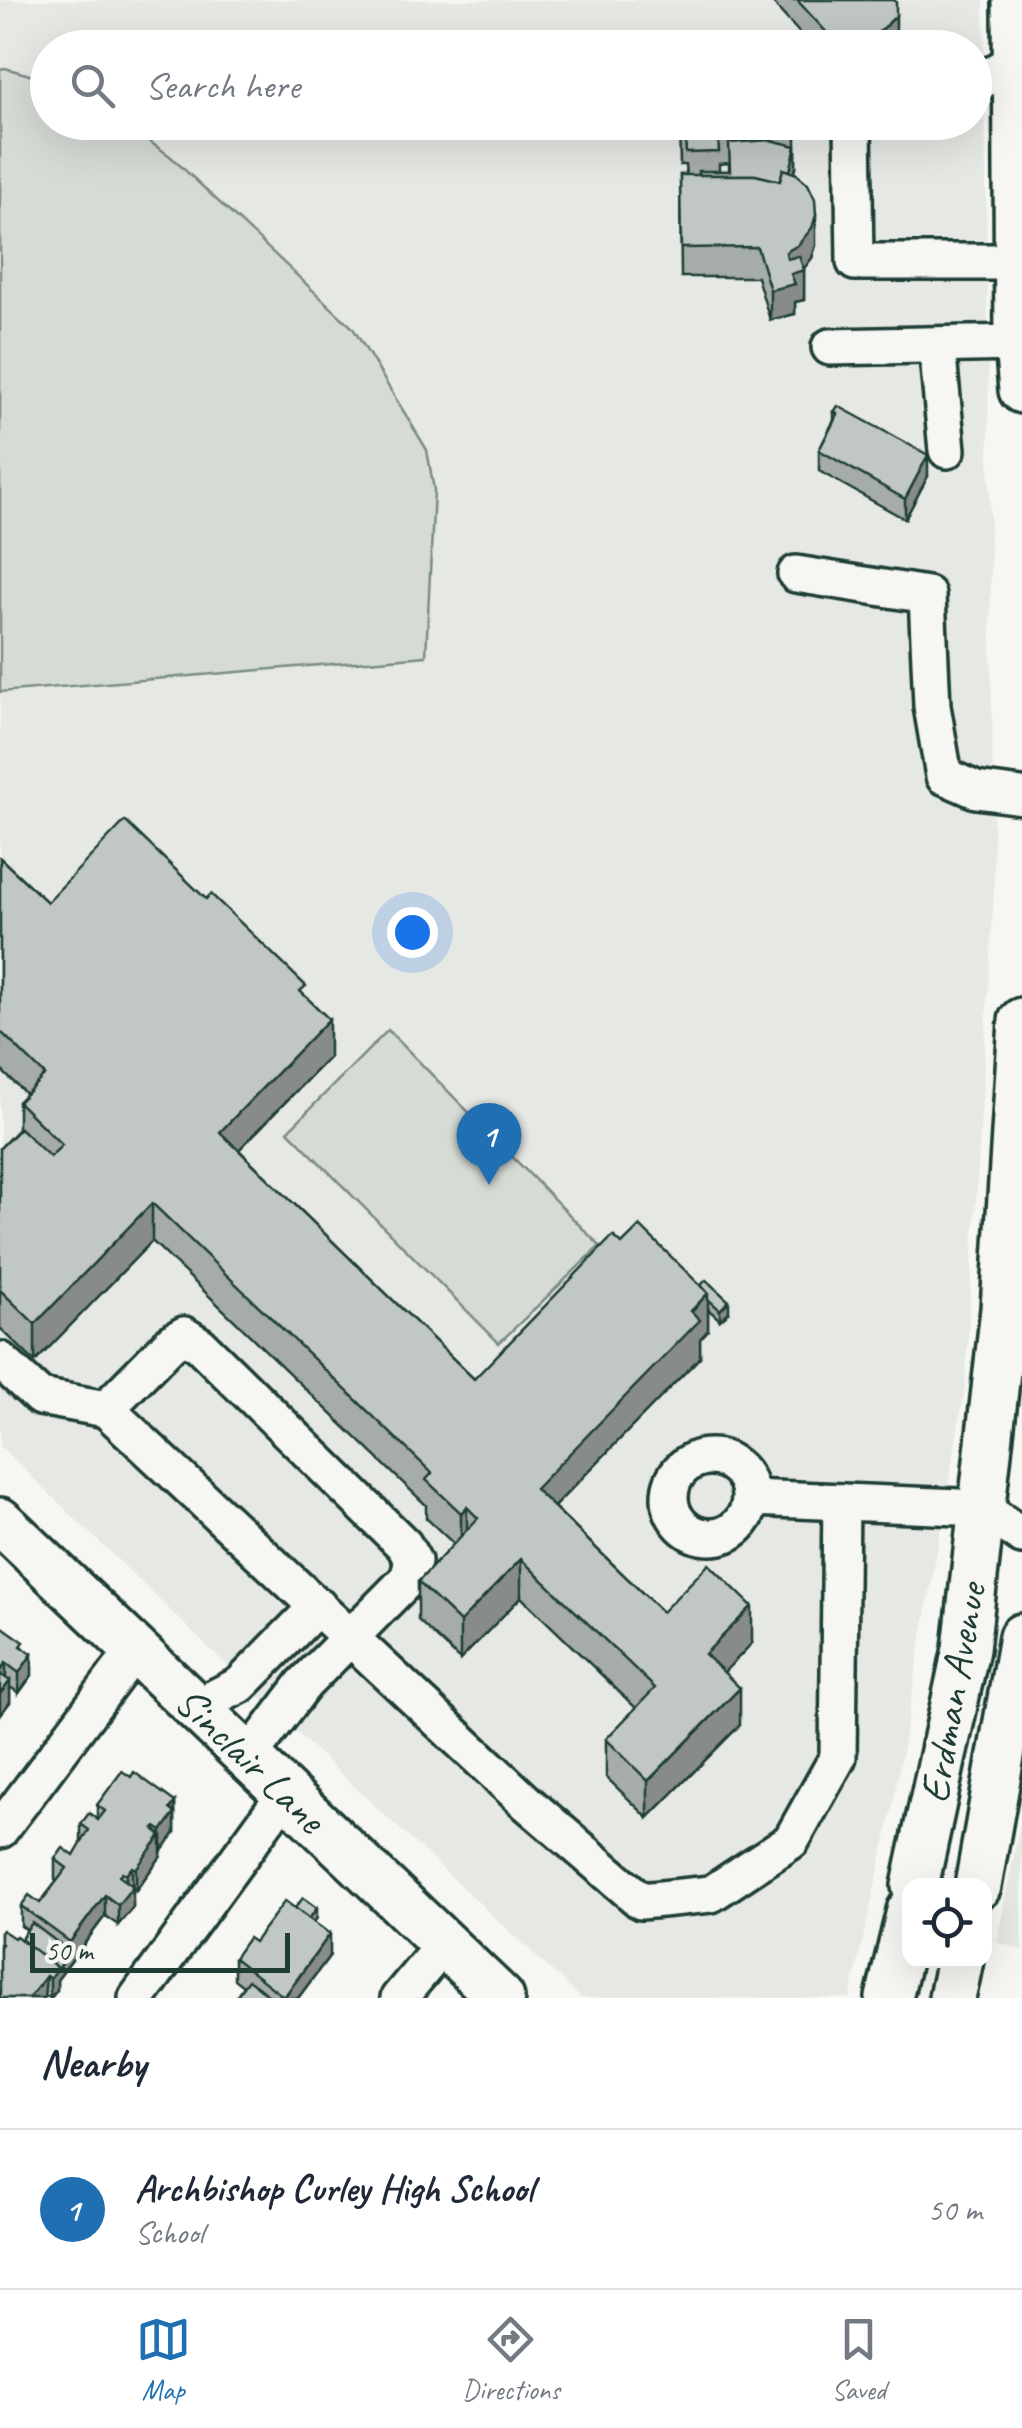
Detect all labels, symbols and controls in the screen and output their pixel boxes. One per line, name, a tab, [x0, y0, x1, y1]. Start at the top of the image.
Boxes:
search box	[30, 30, 992, 140]
icon: search	[65, 58, 120, 113]
text: Search here	[145, 62, 300, 109]
your location	[387, 907, 438, 958]
pin: 1	[456, 1102, 522, 1185]
street label: Erdman Avenue	[908, 1576, 999, 1807]
street label: Sinclair Lane	[164, 1675, 338, 1846]
map controls	[902, 1878, 992, 1968]
button: locate	[902, 1878, 992, 1968]
scale bar	[30, 1928, 290, 1972]
text: 50 m	[45, 1933, 93, 1968]
text: Nearby	[40, 2037, 146, 2090]
text: Archbishop Curley High School	[135, 2165, 533, 2212]
text: 1	[65, 2189, 80, 2230]
text: 50 m	[928, 2189, 982, 2230]
text: School	[135, 2212, 204, 2253]
tab: Map	[136, 2312, 191, 2407]
tab: Directions	[462, 2312, 560, 2407]
tab: Saved	[831, 2312, 886, 2407]

